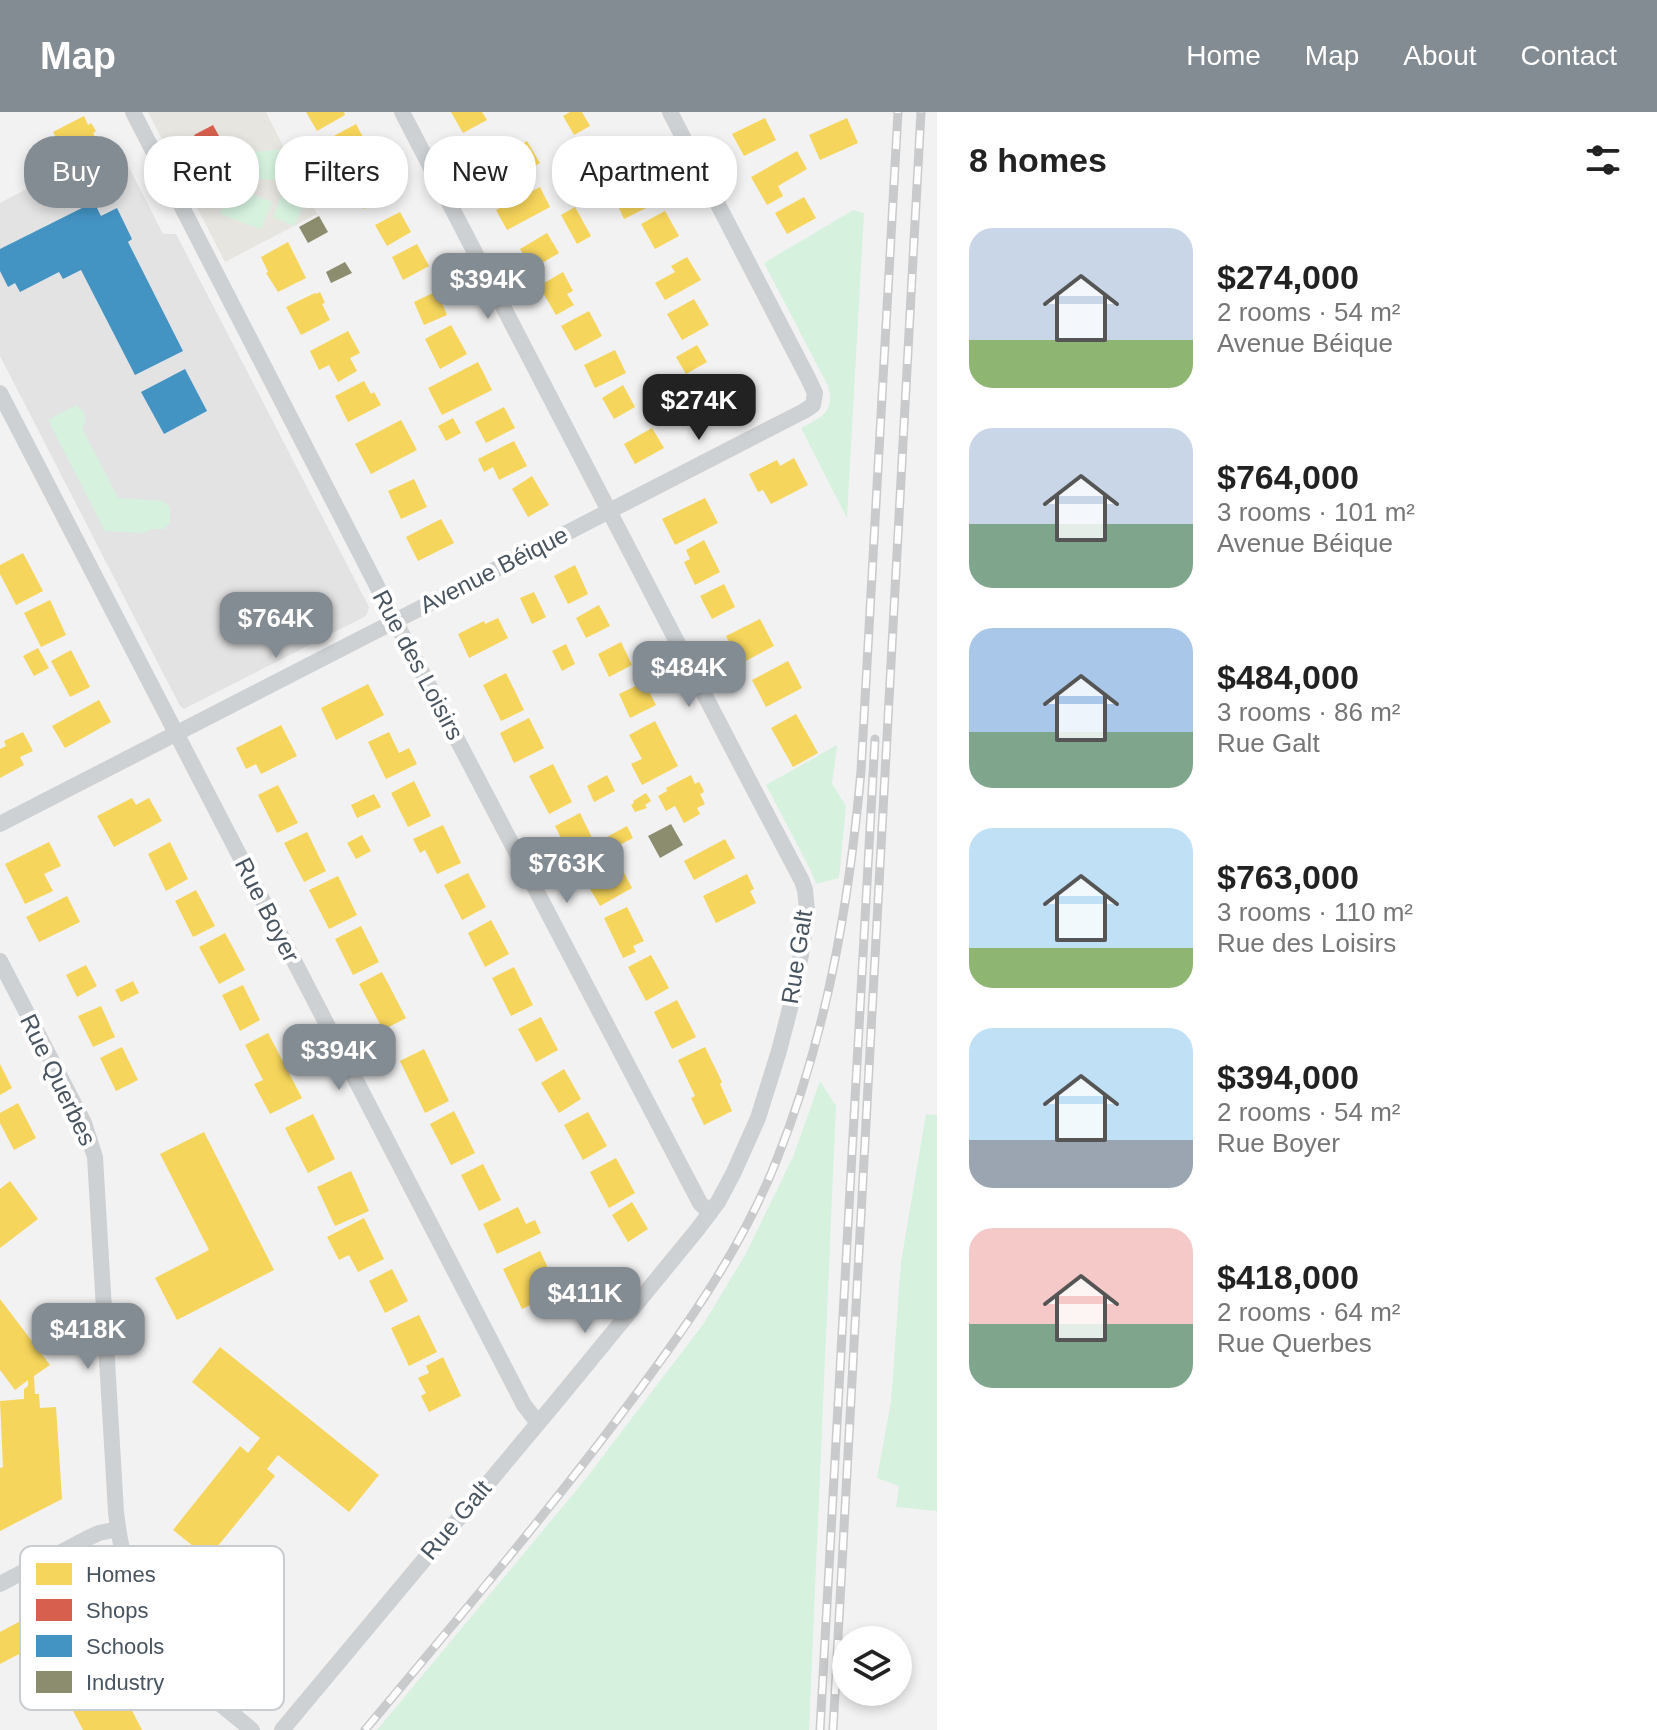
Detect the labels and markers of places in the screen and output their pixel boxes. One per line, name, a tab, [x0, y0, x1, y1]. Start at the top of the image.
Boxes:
pin: $394K	[432, 253, 544, 321]
pin: $274K	[643, 374, 755, 442]
pin: $764K	[220, 592, 332, 660]
pin: $484K	[633, 641, 745, 709]
pin: $763K	[511, 837, 623, 905]
pin: $394K	[283, 1024, 395, 1092]
pin: $411K	[529, 1267, 641, 1335]
pin: $418K	[32, 1303, 144, 1371]

